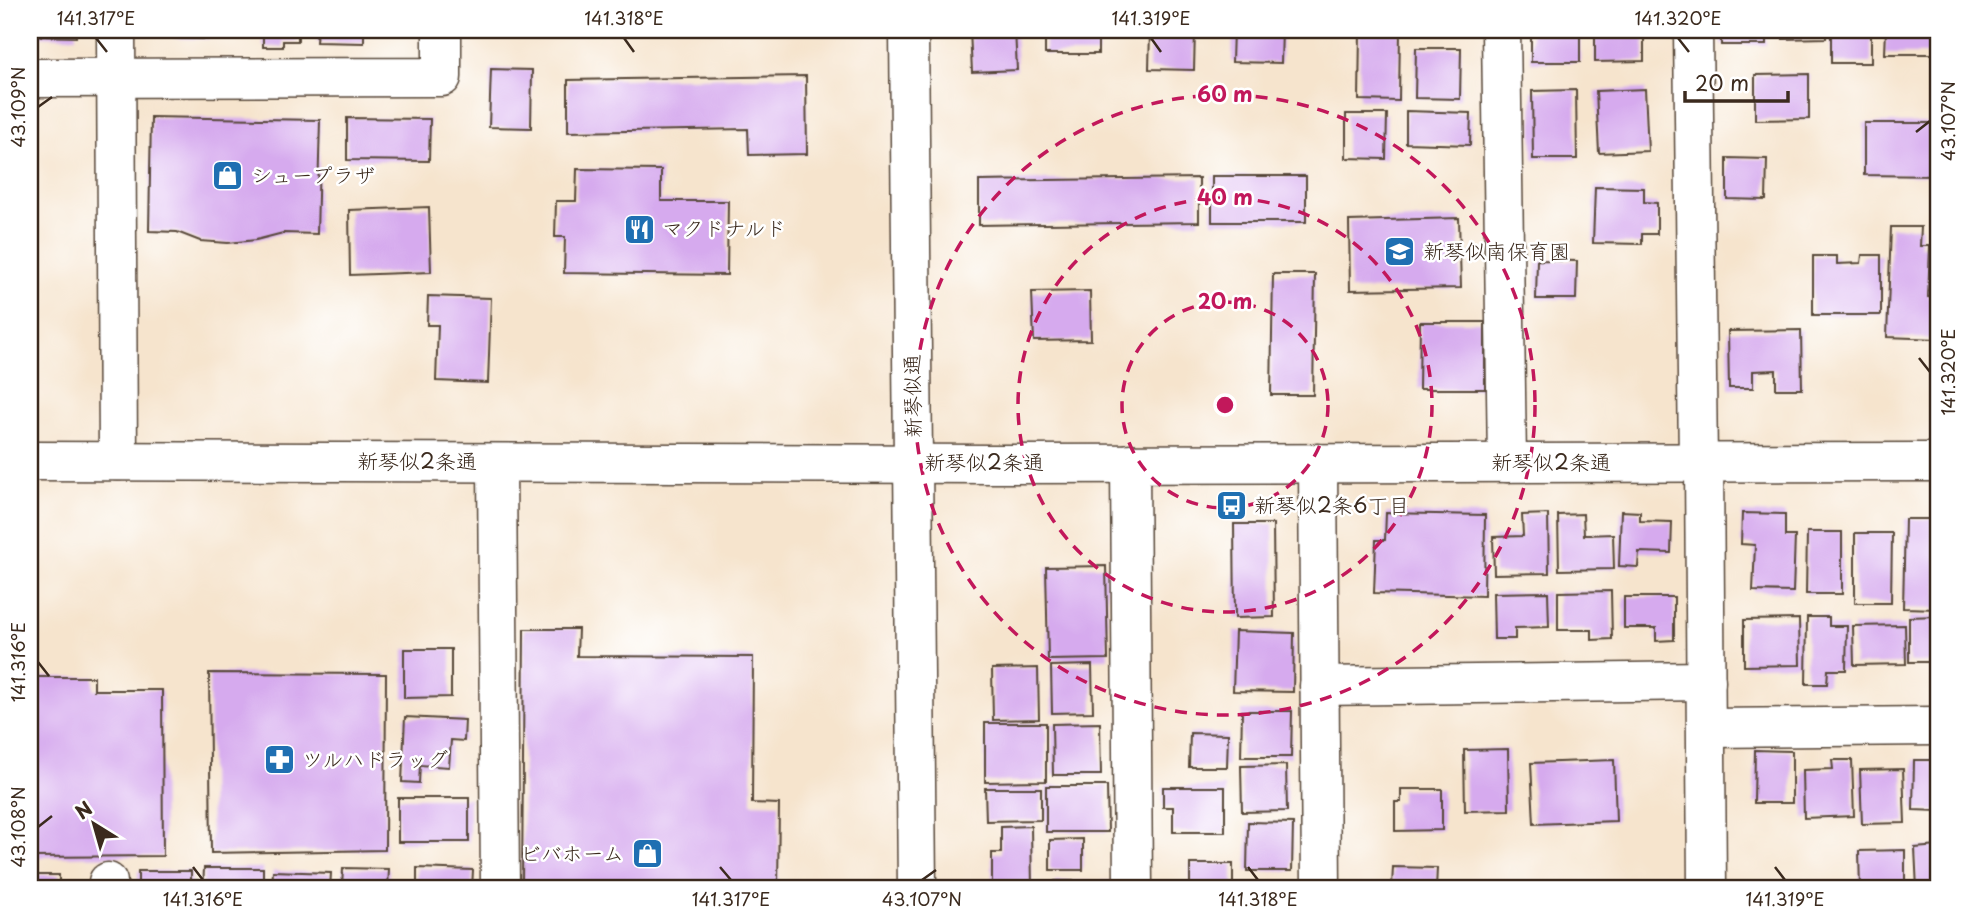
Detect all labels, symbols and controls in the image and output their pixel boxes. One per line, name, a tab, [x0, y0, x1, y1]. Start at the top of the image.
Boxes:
text: 141.317°E	[57, 4, 135, 31]
text: 141.318°E	[584, 4, 664, 31]
text: 141.319°E	[1111, 4, 1191, 31]
text: 141.320°E	[1634, 4, 1722, 31]
scale bar	[1685, 60, 1788, 104]
text: 43.109°N	[4, 66, 31, 148]
text: 20 m	[1695, 66, 1749, 98]
text: 60 m	[1197, 77, 1253, 109]
text: 43.107°N	[1934, 81, 1961, 161]
place label: シュープラザ	[251, 158, 375, 190]
shop icon: シュープラザ	[211, 159, 245, 193]
text: 40 m	[1197, 180, 1253, 212]
place label: マクドナルド	[662, 211, 786, 243]
restaurant icon: マクドナルド	[622, 212, 656, 246]
place label: 新琴似南保育園	[1423, 234, 1570, 266]
school or university icon: 新琴似南保育園	[1383, 235, 1417, 269]
text: 20 m	[1198, 284, 1252, 316]
text: 141.320°E	[1934, 328, 1961, 416]
street label: 新琴似通	[894, 354, 928, 438]
centre of rings	[1213, 393, 1237, 417]
street label: 新琴似2条通	[357, 444, 477, 476]
street label: 新琴似2条通	[924, 445, 1044, 477]
street label: 新琴似2条通	[1491, 445, 1611, 477]
place label: 新琴似2条6丁目	[1254, 488, 1410, 520]
bus stop icon: 新琴似2条6丁目	[1214, 489, 1248, 523]
text: 141.316°E	[4, 622, 31, 702]
place label: ツルハドラッグ	[302, 742, 448, 774]
pharmacy icon: ツルハドラッグ	[262, 743, 296, 777]
text: 43.108°N	[4, 786, 31, 868]
north arrow	[60, 790, 130, 860]
text: N	[69, 794, 98, 825]
place label: ビバホーム	[520, 836, 624, 868]
shop icon: ビバホーム	[630, 837, 664, 871]
text: 141.316°E	[163, 885, 243, 912]
text: 141.317°E	[692, 885, 770, 912]
text: 43.107°N	[882, 885, 962, 912]
text: 141.318°E	[1218, 885, 1298, 912]
text: 141.319°E	[1745, 885, 1825, 912]

